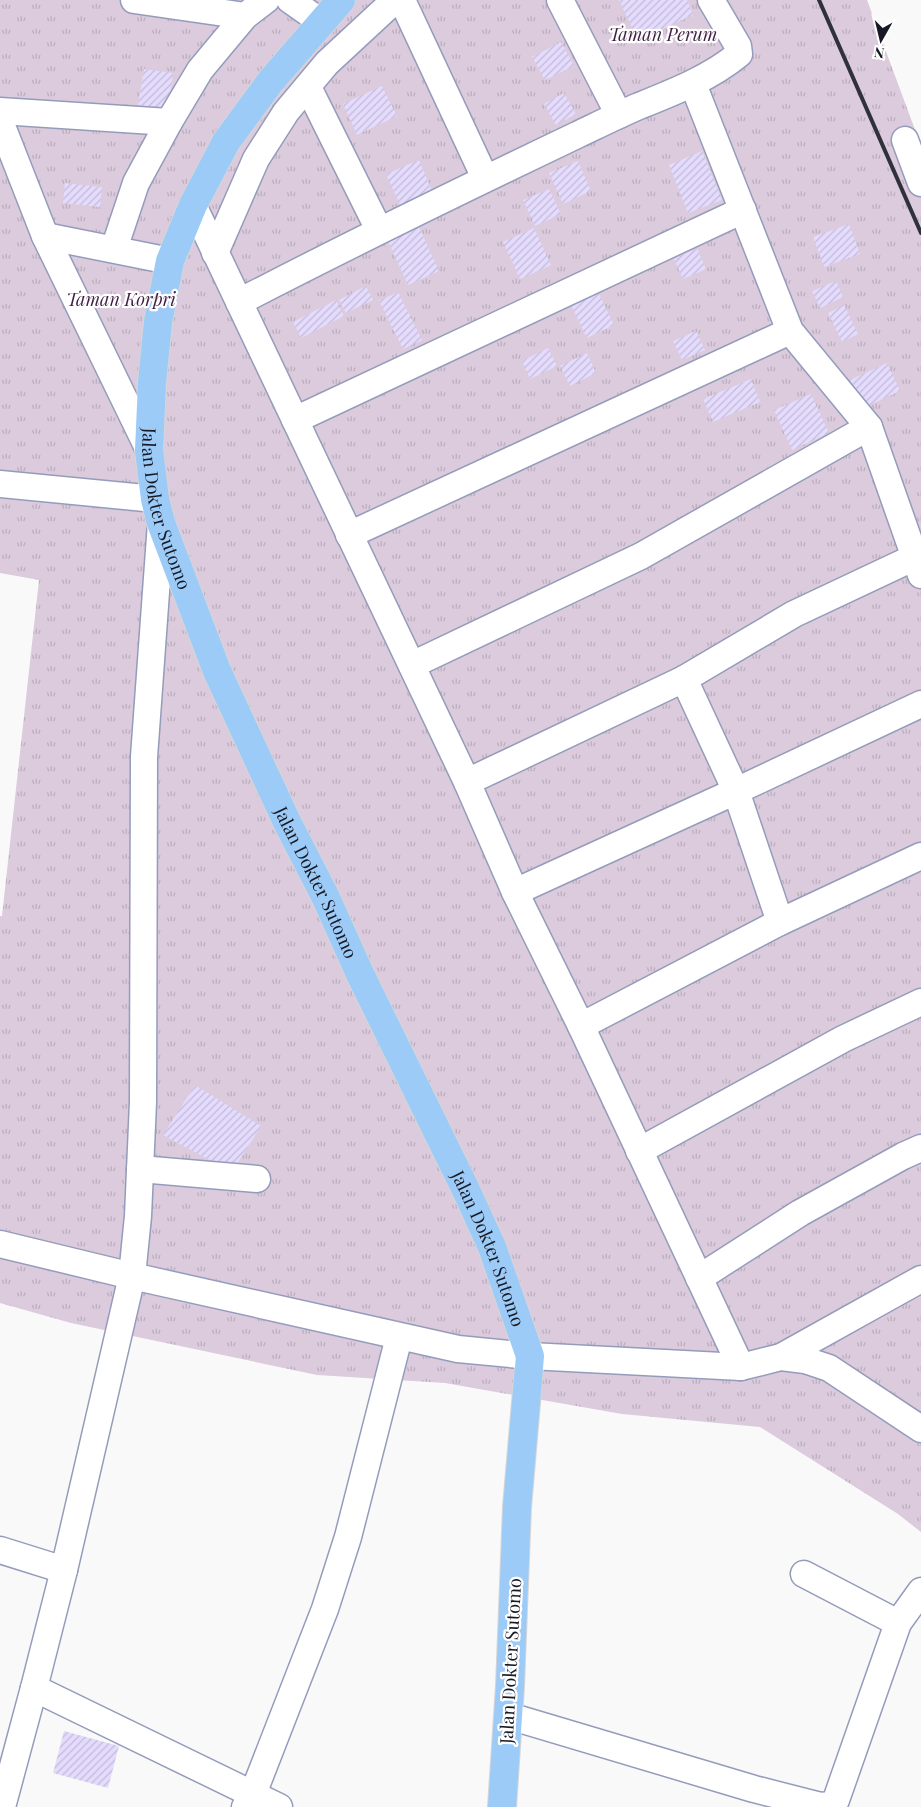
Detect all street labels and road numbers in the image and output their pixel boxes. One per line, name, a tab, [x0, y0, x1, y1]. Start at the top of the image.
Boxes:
street label: Jalan Dokter Sutomo	[137, 426, 197, 593]
street label: Jalan Dokter Sutomo	[269, 802, 364, 962]
street label: Jalan Dokter Sutomo	[446, 1166, 531, 1330]
street label: Jalan Dokter Sutomo	[494, 1577, 526, 1746]

